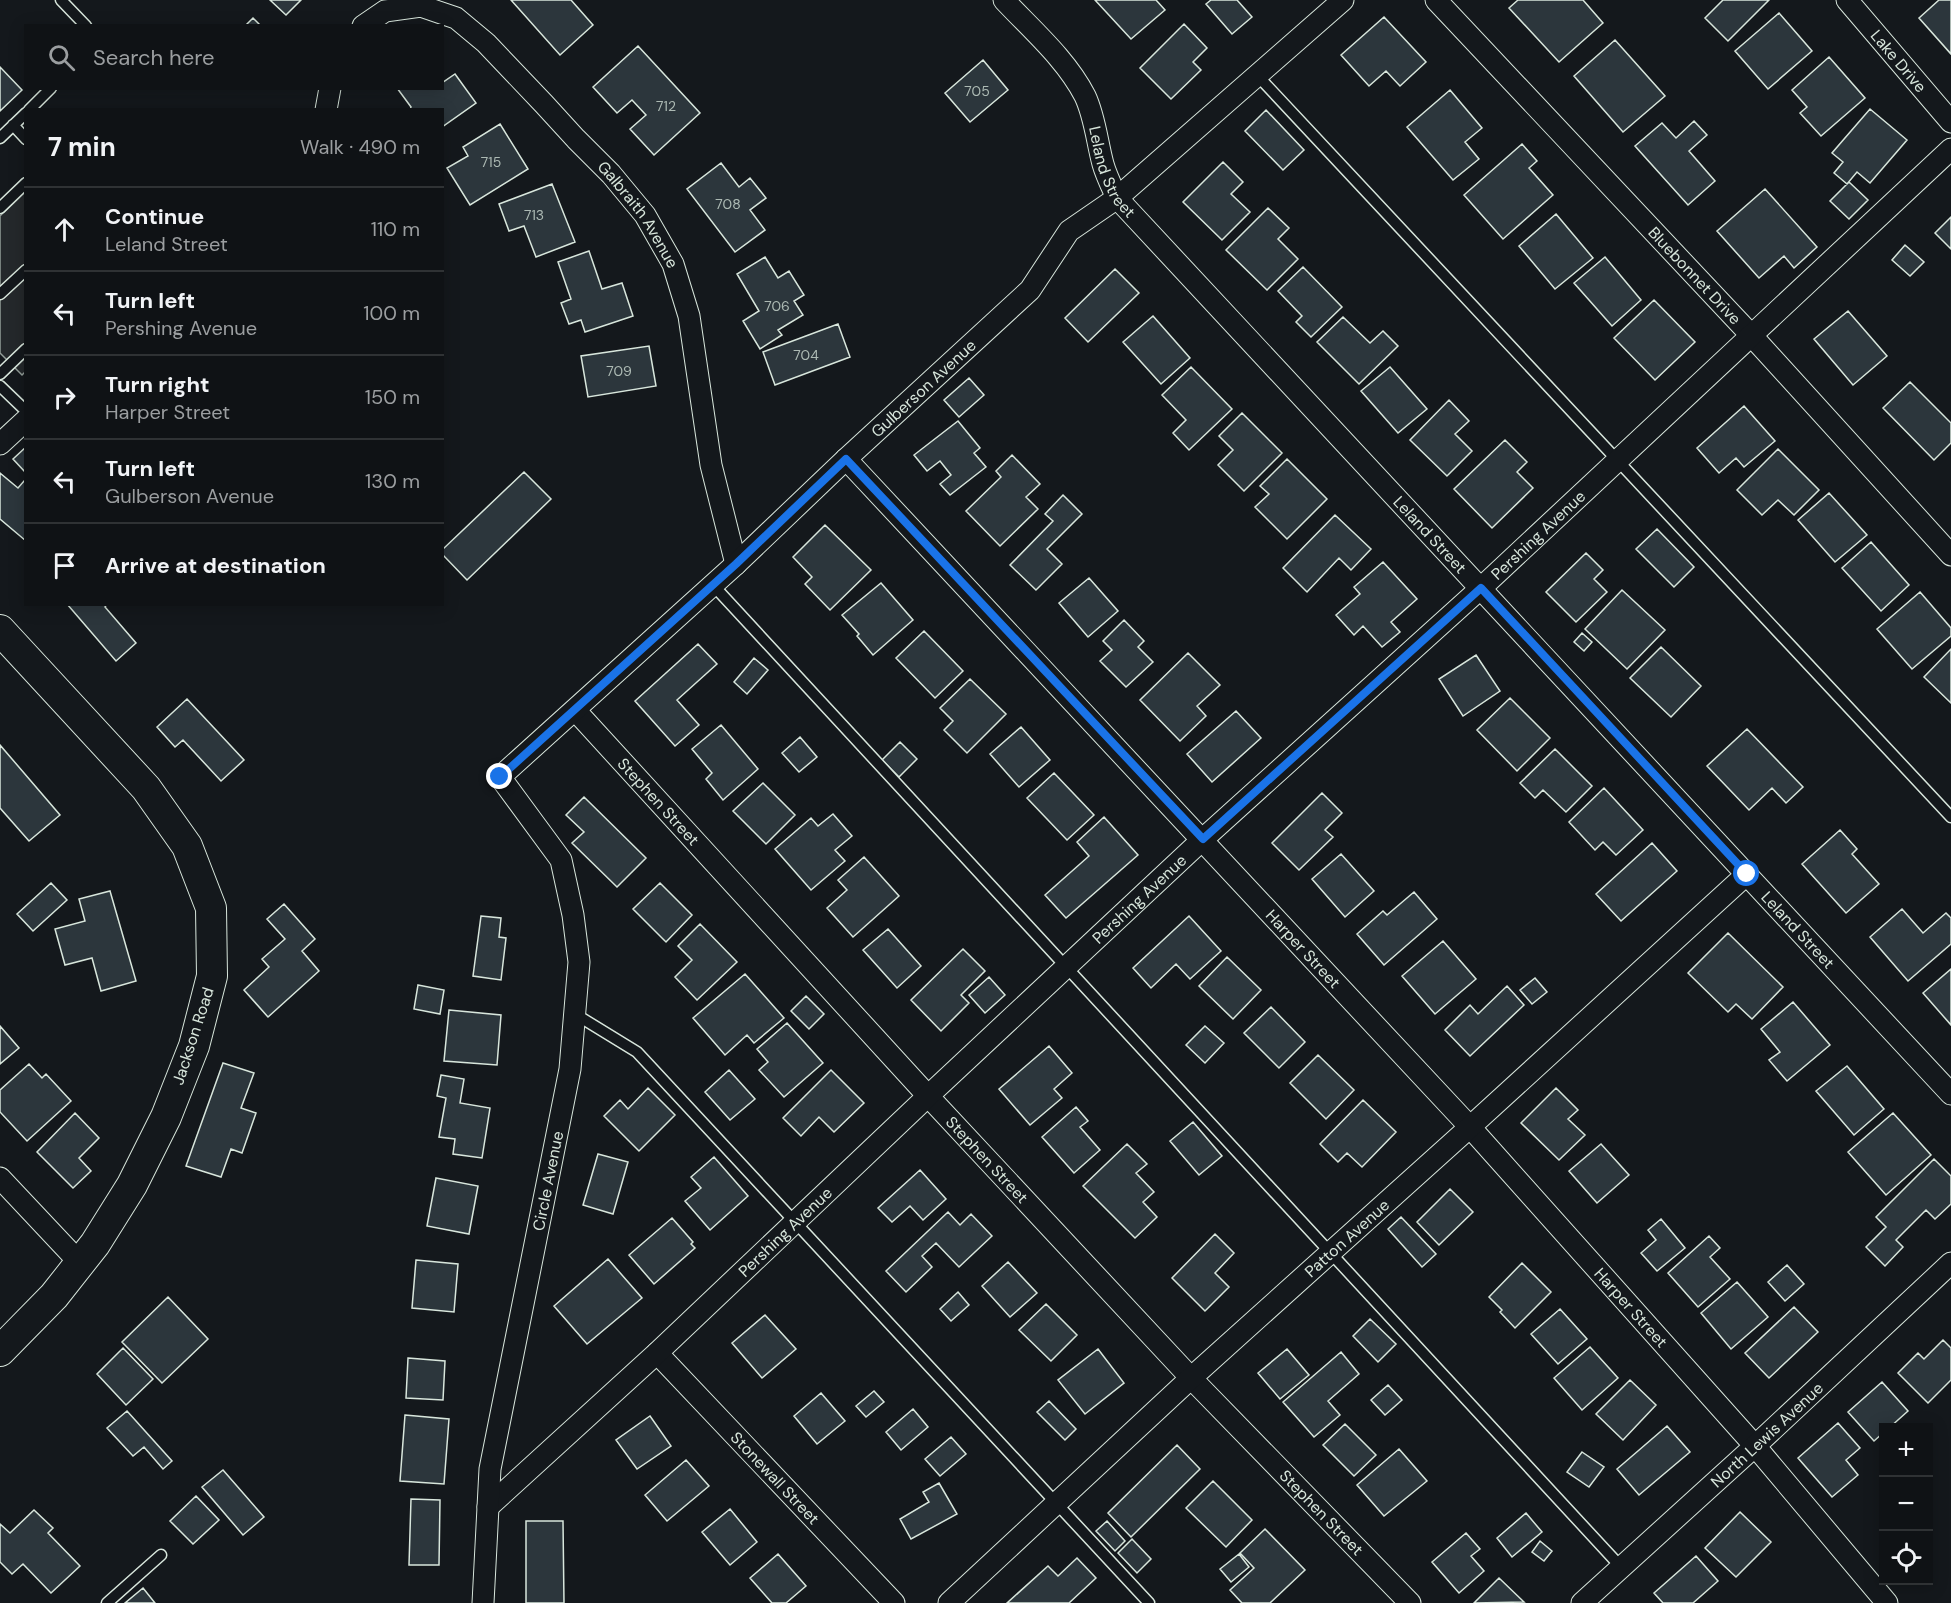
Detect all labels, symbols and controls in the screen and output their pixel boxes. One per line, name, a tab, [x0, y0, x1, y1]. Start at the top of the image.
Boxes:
search box	[24, 24, 444, 90]
street label: Lake Drive	[1866, 25, 1932, 97]
icon: search	[45, 41, 78, 74]
text: Search here	[93, 43, 214, 72]
house number: 705	[964, 82, 990, 100]
house number: 712	[656, 97, 676, 115]
street label: Leland Street	[1084, 124, 1140, 222]
text: 7 min	[48, 130, 116, 164]
text: Walk · 490 m	[300, 134, 420, 160]
house number: 715	[481, 153, 501, 171]
street label: Galbraith Avenue	[593, 156, 683, 272]
house number: 708	[715, 195, 741, 213]
text: Continue	[105, 202, 204, 231]
house number: 713	[524, 206, 544, 224]
icon: ahead	[48, 213, 81, 246]
text: 110 m	[371, 216, 420, 242]
street label: Bluebonnet Drive	[1644, 222, 1746, 329]
text: Leland Street	[105, 231, 228, 257]
text: Turn left	[105, 286, 195, 315]
icon: left	[48, 297, 81, 330]
house number: 706	[764, 297, 790, 315]
text: 100 m	[363, 300, 420, 326]
text: Pershing Avenue	[105, 315, 257, 341]
street label: Gulberson Avenue	[866, 335, 980, 442]
house number: 704	[793, 346, 819, 364]
house number: 709	[606, 362, 632, 380]
text: Turn right	[105, 370, 210, 399]
icon: right	[48, 381, 81, 414]
text: 150 m	[365, 384, 420, 410]
text: Harper Street	[105, 399, 230, 425]
text: Turn left	[105, 454, 195, 483]
icon: left	[48, 465, 81, 498]
text: 130 m	[365, 468, 420, 494]
text: Gulberson Avenue	[105, 483, 274, 509]
street label: Pershing Avenue	[1486, 486, 1590, 584]
street label: Leland Street	[1389, 491, 1471, 578]
icon: arrive	[48, 549, 81, 582]
text: Arrive at destination	[105, 551, 326, 580]
street label: Stephen Street	[613, 753, 704, 850]
route end	[486, 763, 512, 789]
street label: Pershing Avenue	[1087, 850, 1191, 948]
route start	[1733, 860, 1759, 886]
street label: Leland Street	[1757, 887, 1839, 973]
street label: Harper Street	[1261, 905, 1345, 992]
street label: Jackson Road	[167, 984, 219, 1088]
street label: Stephen Street	[942, 1112, 1033, 1208]
street label: Circle Avenue	[527, 1129, 568, 1233]
street label: Pershing Avenue	[734, 1182, 836, 1281]
street label: Patton Avenue	[1300, 1194, 1394, 1281]
street label: Harper Street	[1590, 1263, 1672, 1352]
street label: North Lewis Avenue	[1706, 1377, 1827, 1492]
map controls	[1879, 1423, 1933, 1585]
button: +	[1879, 1423, 1933, 1477]
street label: Stonewall Street	[726, 1427, 824, 1529]
street label: Stephen Street	[1275, 1465, 1368, 1560]
button: −	[1879, 1477, 1933, 1531]
button: locate	[1879, 1531, 1933, 1585]

